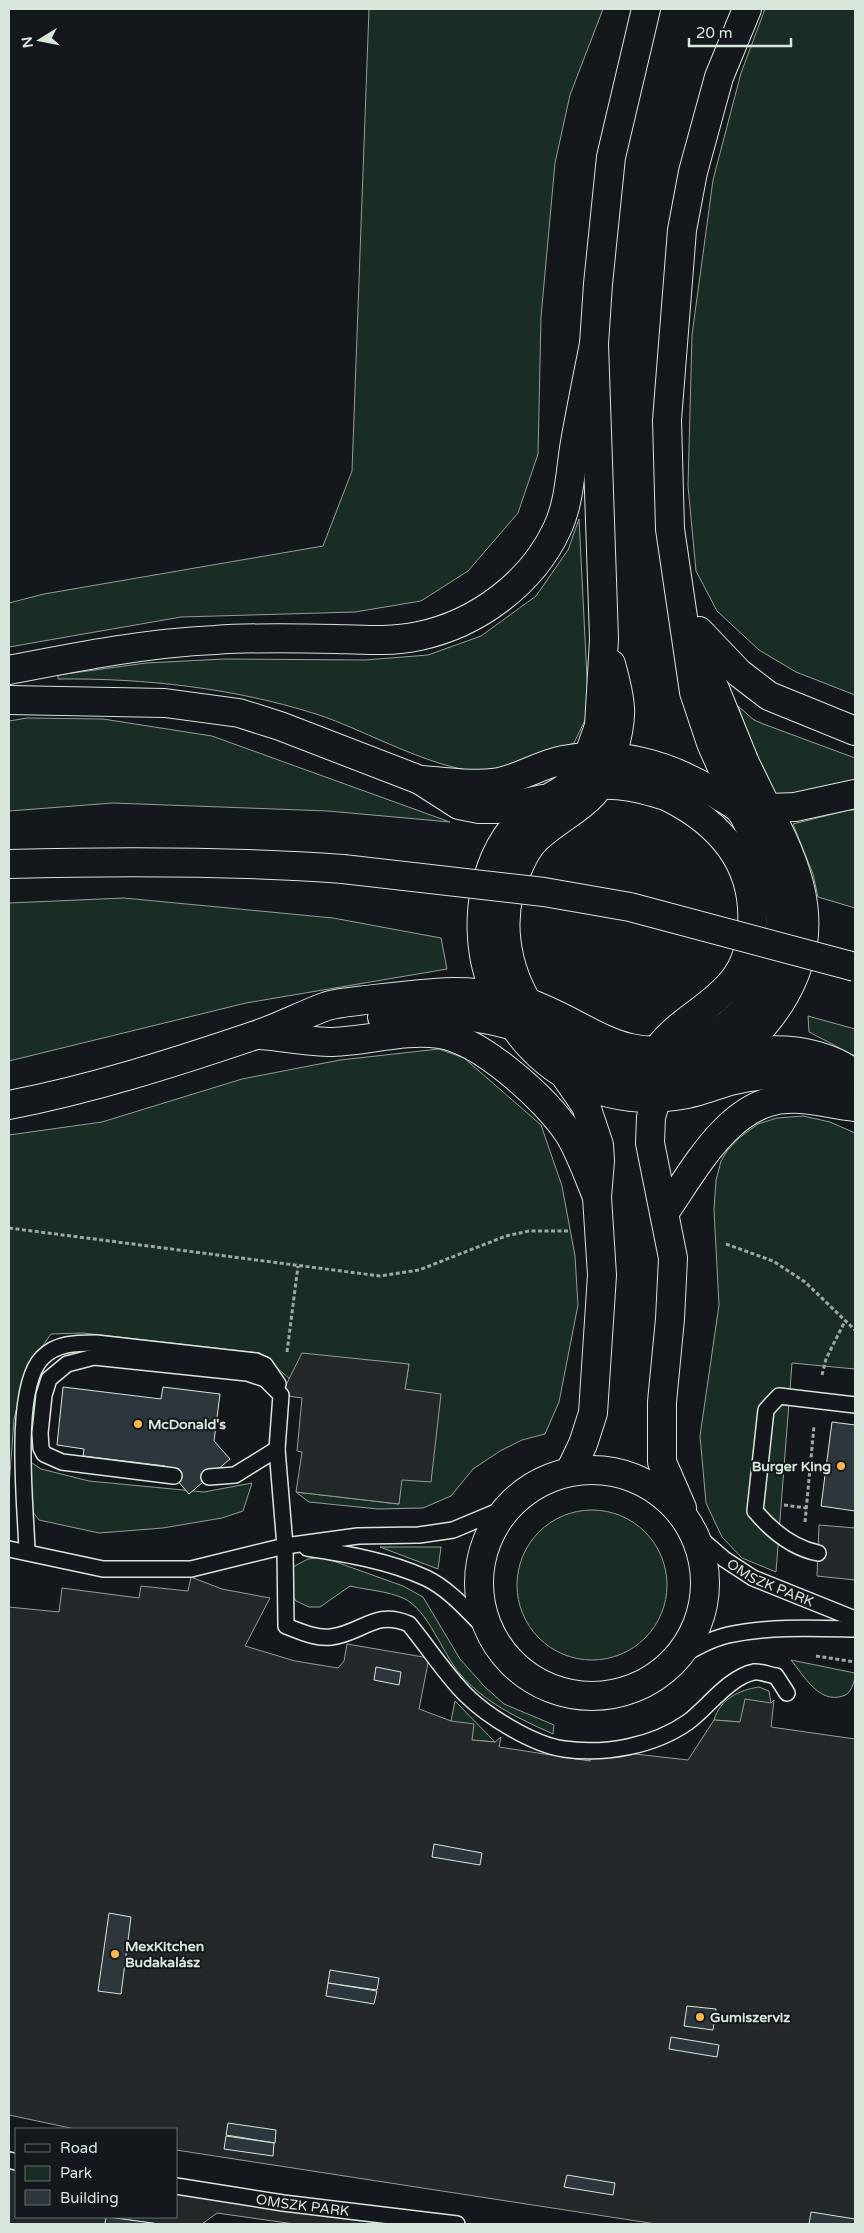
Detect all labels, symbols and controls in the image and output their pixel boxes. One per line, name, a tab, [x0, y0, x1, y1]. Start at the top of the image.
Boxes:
north arrow	[15, 15, 65, 65]
scale bar	[689, 15, 792, 47]
text: 20 m	[696, 24, 733, 42]
text: N	[18, 35, 37, 49]
place label: McDonald's	[148, 1416, 226, 1433]
marker: McDonald's	[132, 1418, 144, 1430]
place label: Burger King	[752, 1458, 831, 1475]
marker: Burger King	[835, 1460, 847, 1472]
street label: OMSZK PARK	[724, 1555, 816, 1610]
place label: MexKitchen Budakalász	[125, 1938, 204, 1971]
marker: MexKitchen Budakalász	[109, 1948, 121, 1960]
place label: Gumiszerviz	[710, 2009, 790, 2026]
marker: Gumiszerviz	[694, 2011, 706, 2023]
legend	[15, 2128, 178, 2218]
text: Road	[60, 2139, 98, 2157]
text: Park	[60, 2164, 92, 2182]
text: Building	[60, 2189, 119, 2207]
street label: OMSZK PARK	[255, 2190, 350, 2219]

